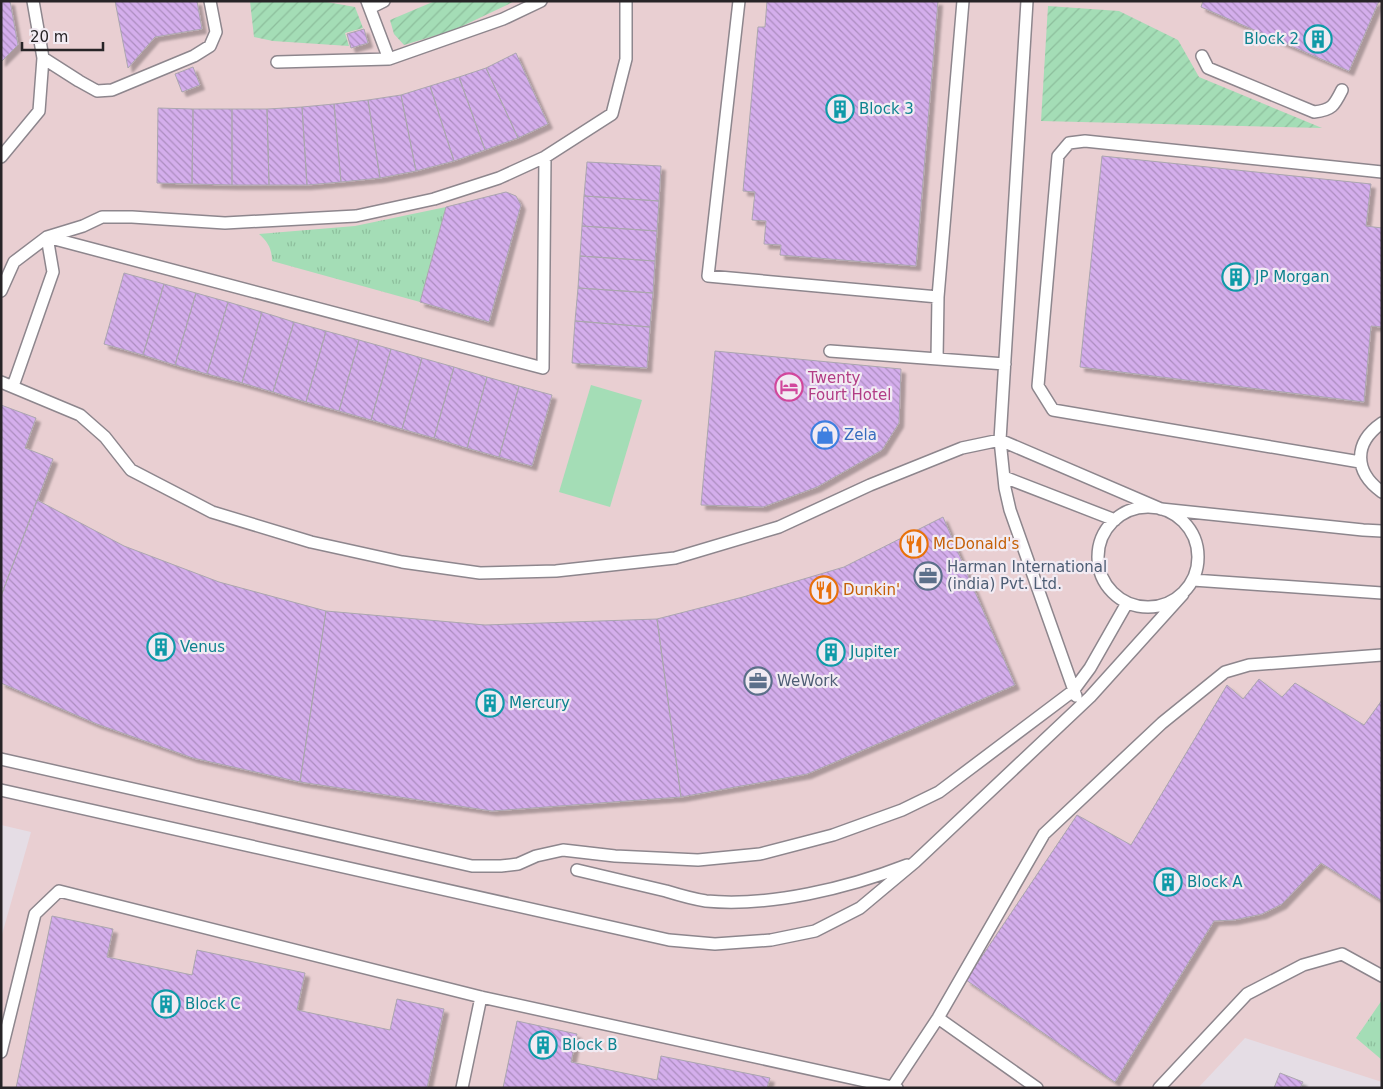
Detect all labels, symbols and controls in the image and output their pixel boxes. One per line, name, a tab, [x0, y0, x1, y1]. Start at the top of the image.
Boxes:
scale bar	[22, 20, 104, 52]
building icon: Block 2	[1303, 24, 1333, 54]
text: 20 m	[30, 28, 68, 46]
place label: Block 2	[1244, 30, 1299, 48]
building icon: Block 3	[825, 94, 855, 124]
place label: Block 3	[859, 100, 914, 118]
building icon: JP Morgan	[1221, 262, 1251, 292]
place label: JP Morgan	[1254, 268, 1329, 286]
place label: Twenty Fourt Hotel	[807, 369, 891, 404]
hotel icon: Twenty Fourt Hotel	[774, 372, 804, 402]
shop icon: Zela	[810, 420, 840, 450]
place label: Zela	[844, 426, 877, 444]
restaurant icon: McDonald's	[899, 529, 929, 559]
place label: McDonald's	[933, 535, 1019, 553]
place label: Harman International (india) Pvt. Ltd.	[947, 558, 1107, 593]
office icon: Harman International (india) Pvt. Ltd.	[913, 561, 943, 591]
restaurant icon: Dunkin'	[809, 575, 839, 605]
place label: Dunkin'	[843, 581, 900, 599]
building icon: Venus	[146, 632, 176, 662]
building icon: Jupiter	[816, 637, 846, 667]
place label: Venus	[180, 638, 225, 656]
place label: Jupiter	[849, 643, 900, 661]
office icon: WeWork	[743, 666, 773, 696]
place label: WeWork	[777, 672, 838, 690]
building icon: Mercury	[475, 688, 505, 718]
place label: Mercury	[509, 694, 570, 712]
building icon: Block A	[1153, 867, 1183, 897]
place label: Block A	[1187, 873, 1243, 891]
building icon: Block C	[151, 989, 181, 1019]
place label: Block C	[185, 995, 241, 1013]
building icon: Block B	[528, 1030, 558, 1060]
place label: Block B	[562, 1036, 618, 1054]

